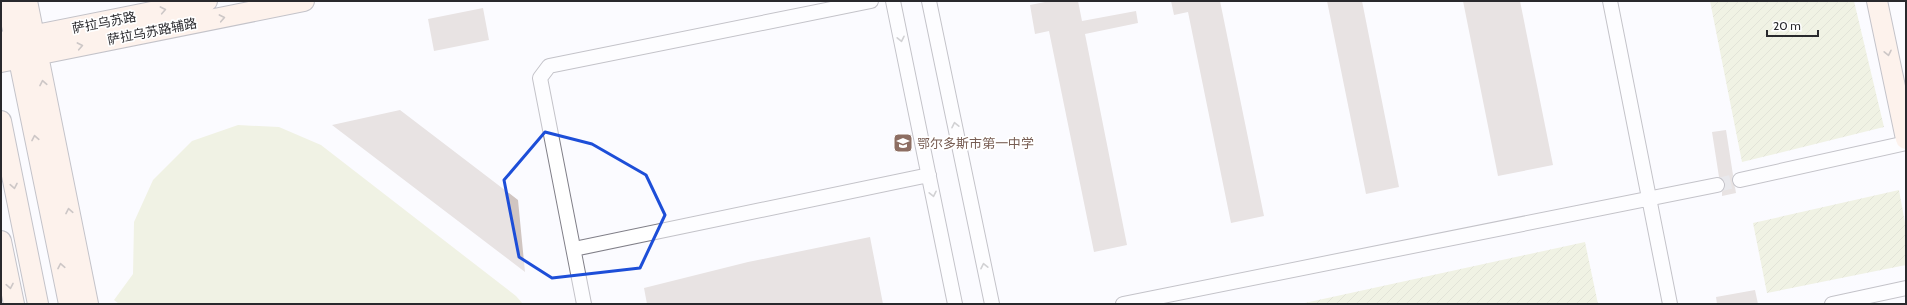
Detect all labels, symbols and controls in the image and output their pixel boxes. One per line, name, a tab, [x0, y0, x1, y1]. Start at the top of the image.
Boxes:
one-way arrow	[160, 6, 166, 15]
street label: 萨拉乌苏路	[71, 8, 137, 36]
scale bar	[1767, 12, 1818, 38]
street label: 萨拉乌苏路辅路	[106, 14, 198, 48]
one-way arrow	[218, 14, 225, 22]
text: 20 m	[1773, 18, 1801, 33]
one-way arrow	[897, 36, 905, 42]
one-way arrow	[77, 42, 84, 51]
one-way arrow	[1884, 50, 1892, 56]
one-way arrow	[40, 80, 48, 87]
one-way arrow	[951, 122, 959, 128]
school or university icon: 鄂尔多斯市第一中学	[892, 132, 914, 154]
one-way arrow	[32, 135, 40, 142]
place label: 鄂尔多斯市第一中学	[917, 135, 1034, 151]
one-way arrow	[9, 183, 18, 190]
one-way arrow	[928, 191, 936, 197]
one-way arrow	[66, 208, 74, 214]
one-way arrow	[57, 263, 66, 269]
one-way arrow	[980, 263, 988, 269]
one-way arrow	[5, 283, 14, 289]

